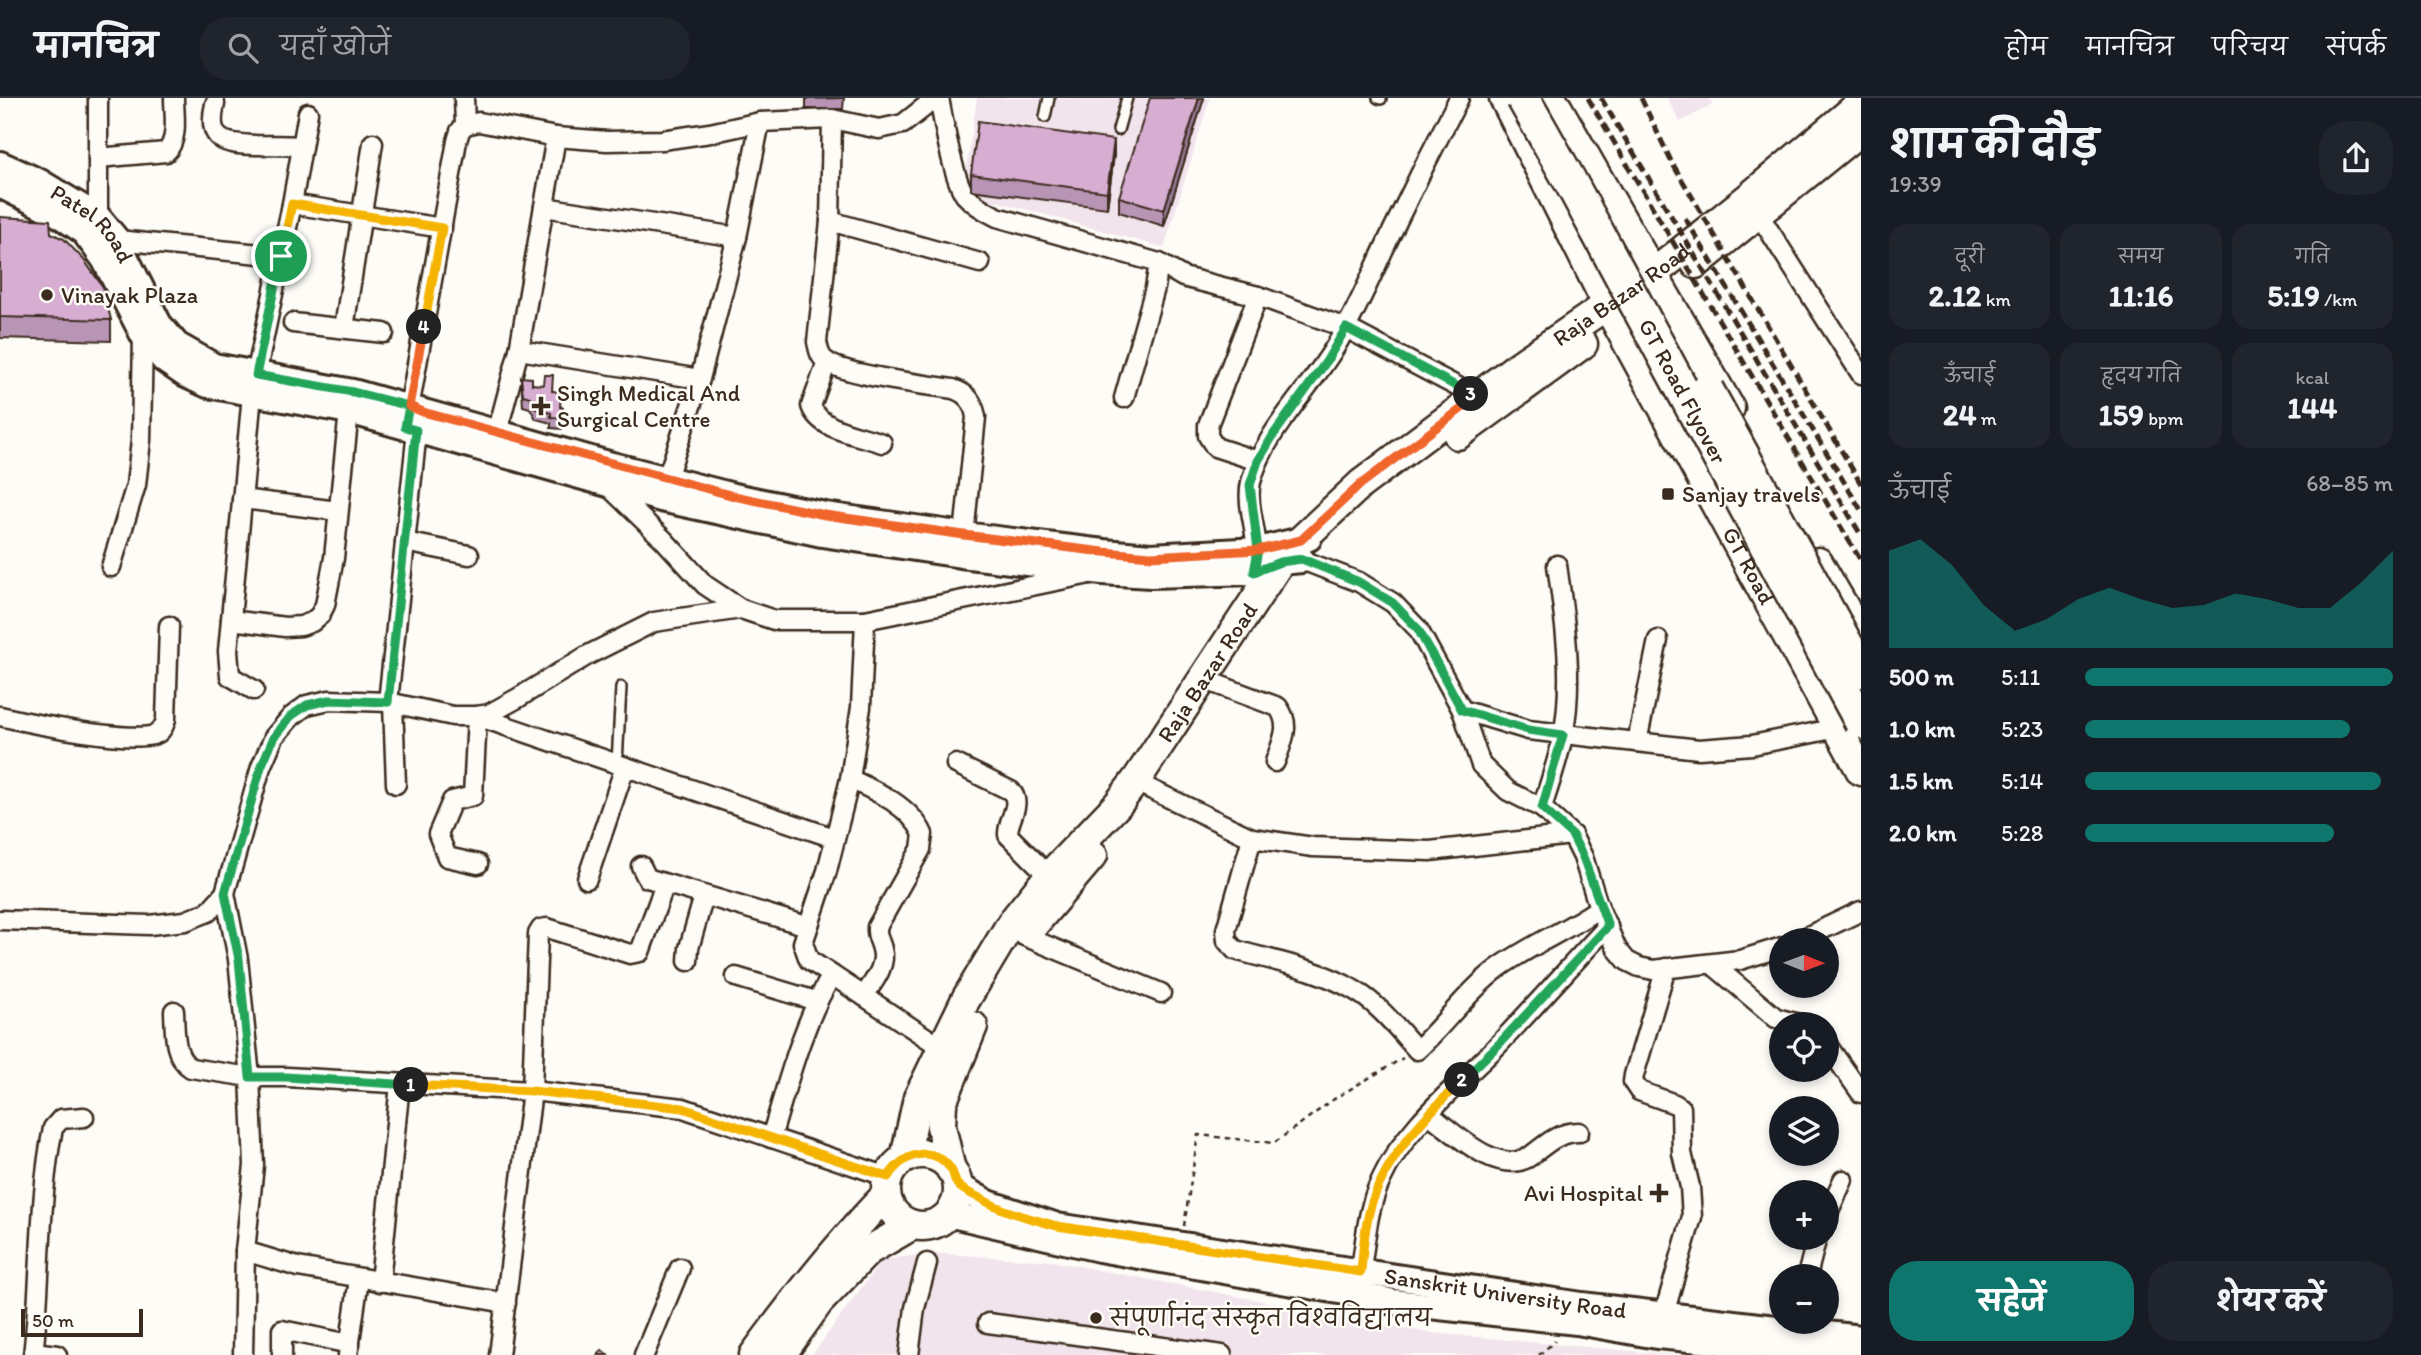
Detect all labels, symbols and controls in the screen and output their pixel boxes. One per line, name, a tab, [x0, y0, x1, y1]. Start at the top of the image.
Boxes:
search box	[200, 17, 690, 80]
text: मानचित्र	[35, 26, 158, 65]
icon: search	[224, 29, 262, 67]
text: यहाँ खोजें	[280, 30, 391, 62]
text: होम	[2005, 32, 2048, 61]
text: मानचित्र	[2086, 32, 2174, 61]
text: परिचय	[2212, 32, 2288, 61]
text: संपर्क	[2326, 32, 2386, 61]
text: शाम की दौड़	[1889, 121, 2099, 167]
button: share	[2319, 121, 2393, 195]
text: 19:39	[1889, 170, 1942, 198]
street label: Patel Road	[46, 178, 140, 268]
pin	[251, 226, 311, 286]
street label: Raja Bazar Road	[1547, 236, 1696, 352]
icon: arrive	[262, 237, 300, 275]
text: दूरी	[1955, 245, 1985, 268]
text: समय	[2118, 245, 2164, 268]
text: गति	[2295, 245, 2330, 268]
text: 2.12	[1929, 277, 1981, 314]
text: 11:16	[2109, 277, 2173, 314]
text: 5:19	[2267, 277, 2320, 314]
place label: Vinayak Plaza	[61, 281, 198, 309]
marker: Vinayak Plaza	[39, 287, 55, 303]
text: km	[1981, 288, 2011, 311]
text: /km	[2320, 288, 2357, 311]
pin: 4	[406, 310, 442, 344]
street label: GT Road Flyover	[1633, 314, 1734, 469]
text: 4	[418, 315, 429, 338]
text: ऊँचाई	[1944, 364, 1995, 387]
text: हृदय गति	[2101, 364, 2181, 387]
text: kcal	[2295, 366, 2329, 389]
pin: 3	[1454, 376, 1488, 412]
place label: Singh Medical And Surgical Centre	[557, 379, 740, 433]
text: 3	[1465, 382, 1476, 405]
text: 144	[2287, 389, 2337, 426]
marker: Singh Medical And Surgical Centre	[531, 396, 551, 416]
text: 24	[1943, 396, 1976, 433]
text: 159	[2099, 396, 2144, 433]
text: m	[1976, 407, 1997, 430]
text: bpm	[2144, 407, 2183, 430]
text: 68–85 m	[2306, 469, 2393, 497]
text: ऊँचाई	[1889, 476, 1951, 504]
place label: Sanjay travels	[1682, 480, 1821, 508]
marker: Sanjay travels	[1660, 486, 1676, 502]
street label: GT Road	[1717, 522, 1782, 609]
street label: Raja Bazar Road	[1151, 597, 1264, 748]
text: 500 m	[1889, 663, 1954, 691]
text: 5:11	[2001, 663, 2040, 691]
text: 1.0 km	[1889, 715, 1955, 743]
text: 5:23	[2001, 715, 2043, 743]
text: 1.5 km	[1889, 767, 1953, 795]
text: 5:14	[2001, 767, 2043, 795]
text: 2.0 km	[1889, 819, 1957, 847]
text: 5:28	[2001, 819, 2043, 847]
north arrow	[1769, 928, 1839, 998]
map controls	[1769, 928, 1839, 1334]
button: locate	[1769, 1012, 1839, 1082]
pin: 2	[1444, 1062, 1480, 1098]
pin: 1	[394, 1068, 428, 1102]
text: 2	[1457, 1068, 1467, 1091]
text: 1	[406, 1073, 415, 1096]
button: layers	[1769, 1096, 1839, 1166]
place label: Avi Hospital	[1524, 1179, 1643, 1207]
button: +	[1769, 1180, 1839, 1250]
marker: Avi Hospital	[1649, 1183, 1669, 1203]
street label: Sanskrit University Road	[1382, 1261, 1628, 1324]
button: सहेजें	[1889, 1261, 2134, 1341]
button: शेयर करें	[2148, 1261, 2393, 1341]
button: −	[1769, 1264, 1839, 1334]
place label: संपूर्णानंद संस्कृत विश्वविद्यालय	[1108, 1300, 1433, 1336]
scale bar	[21, 1306, 144, 1338]
text: 50 m	[32, 1309, 74, 1332]
marker: संपूर्णानंद संस्कृत विश्वविद्यालय	[1088, 1310, 1104, 1326]

